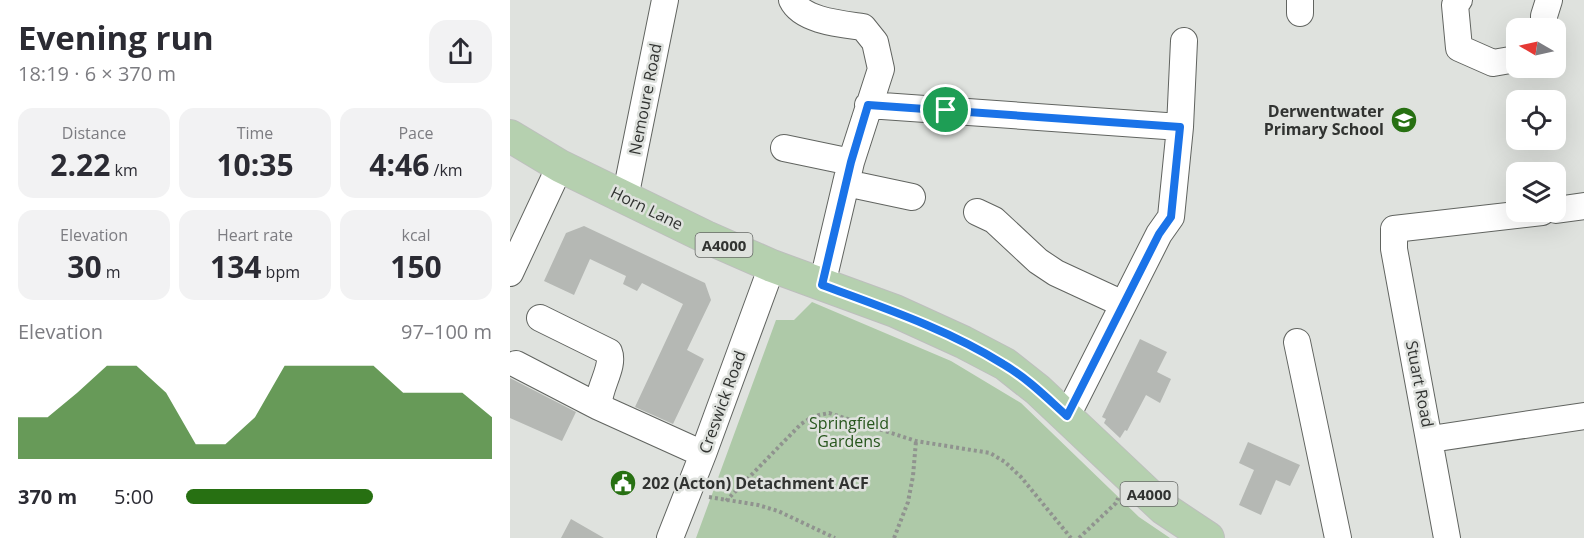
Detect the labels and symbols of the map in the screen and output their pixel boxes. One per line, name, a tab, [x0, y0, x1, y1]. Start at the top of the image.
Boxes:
north arrow	[1506, 18, 1566, 78]
street label: Nemoure Road	[623, 41, 667, 157]
pin	[920, 84, 971, 135]
place label: Derwentwater Primary School	[1264, 100, 1384, 140]
school or university icon: Derwentwater Primary School	[1389, 105, 1419, 135]
street label: Horn Lane	[607, 181, 687, 235]
road number: A4000	[696, 233, 752, 257]
street label: Stuart Road	[1401, 339, 1439, 429]
street label: Creswick Road	[693, 347, 751, 457]
park label: Springfield Gardens	[809, 412, 889, 452]
public building icon: 202 (Acton) Detachment ACF	[608, 468, 638, 498]
place label: 202 (Acton) Detachment ACF	[642, 472, 869, 494]
road number: A4000	[1120, 482, 1178, 506]

